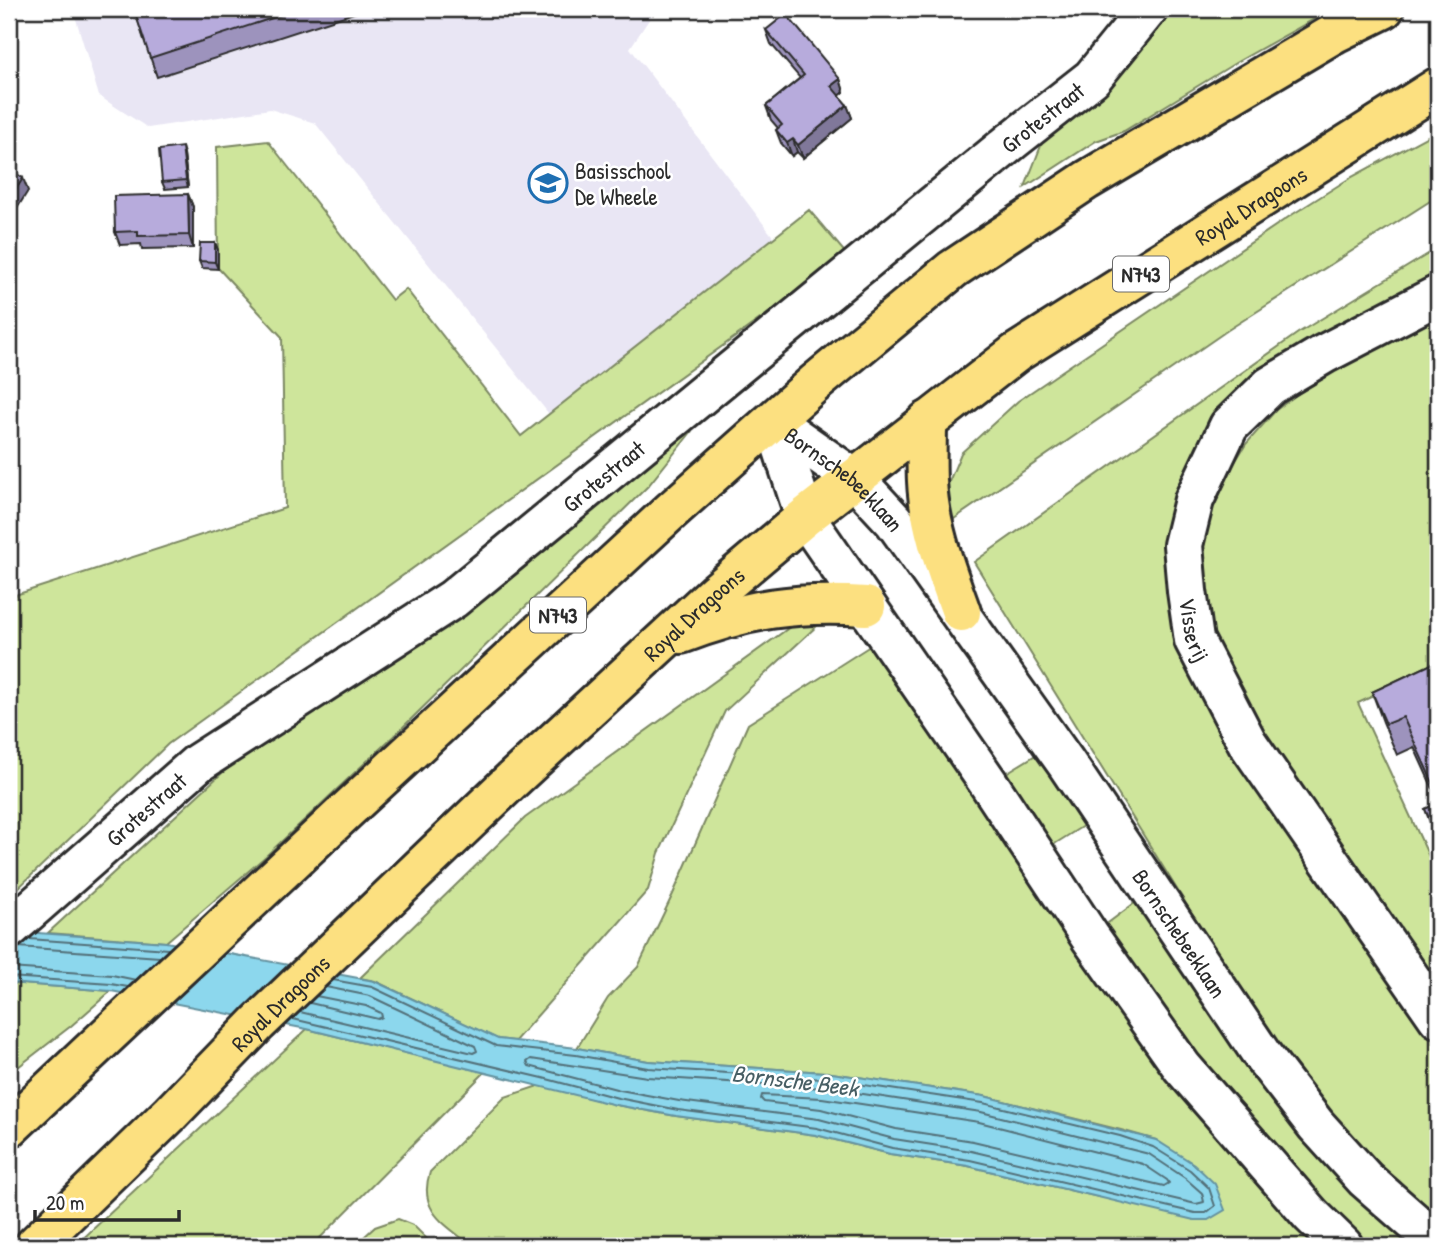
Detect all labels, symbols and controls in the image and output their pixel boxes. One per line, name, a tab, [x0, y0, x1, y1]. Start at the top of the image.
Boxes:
street label: Grotestraat	[994, 74, 1091, 159]
place label: Basisschool De Wheele	[575, 155, 672, 212]
street label: Royal Dragoons	[1189, 158, 1313, 252]
school or university icon: Basisschool De Wheele	[527, 162, 569, 204]
road number: N743	[1113, 256, 1169, 292]
street label: Bornschebeeklaan	[779, 419, 912, 537]
street label: Grotestraat	[556, 432, 652, 519]
street label: Royal Dragoons	[636, 559, 751, 667]
street label: Visserij	[1173, 596, 1218, 667]
road number: N743	[530, 598, 586, 632]
street label: Grotestraat	[99, 764, 194, 853]
street label: Bornschebeeklaan	[1126, 863, 1234, 1003]
street label: Royal Dragoons	[224, 947, 336, 1058]
water label: Bornsche Beek	[730, 1056, 862, 1104]
scale bar	[35, 1178, 178, 1222]
text: 20 m	[46, 1188, 84, 1217]

